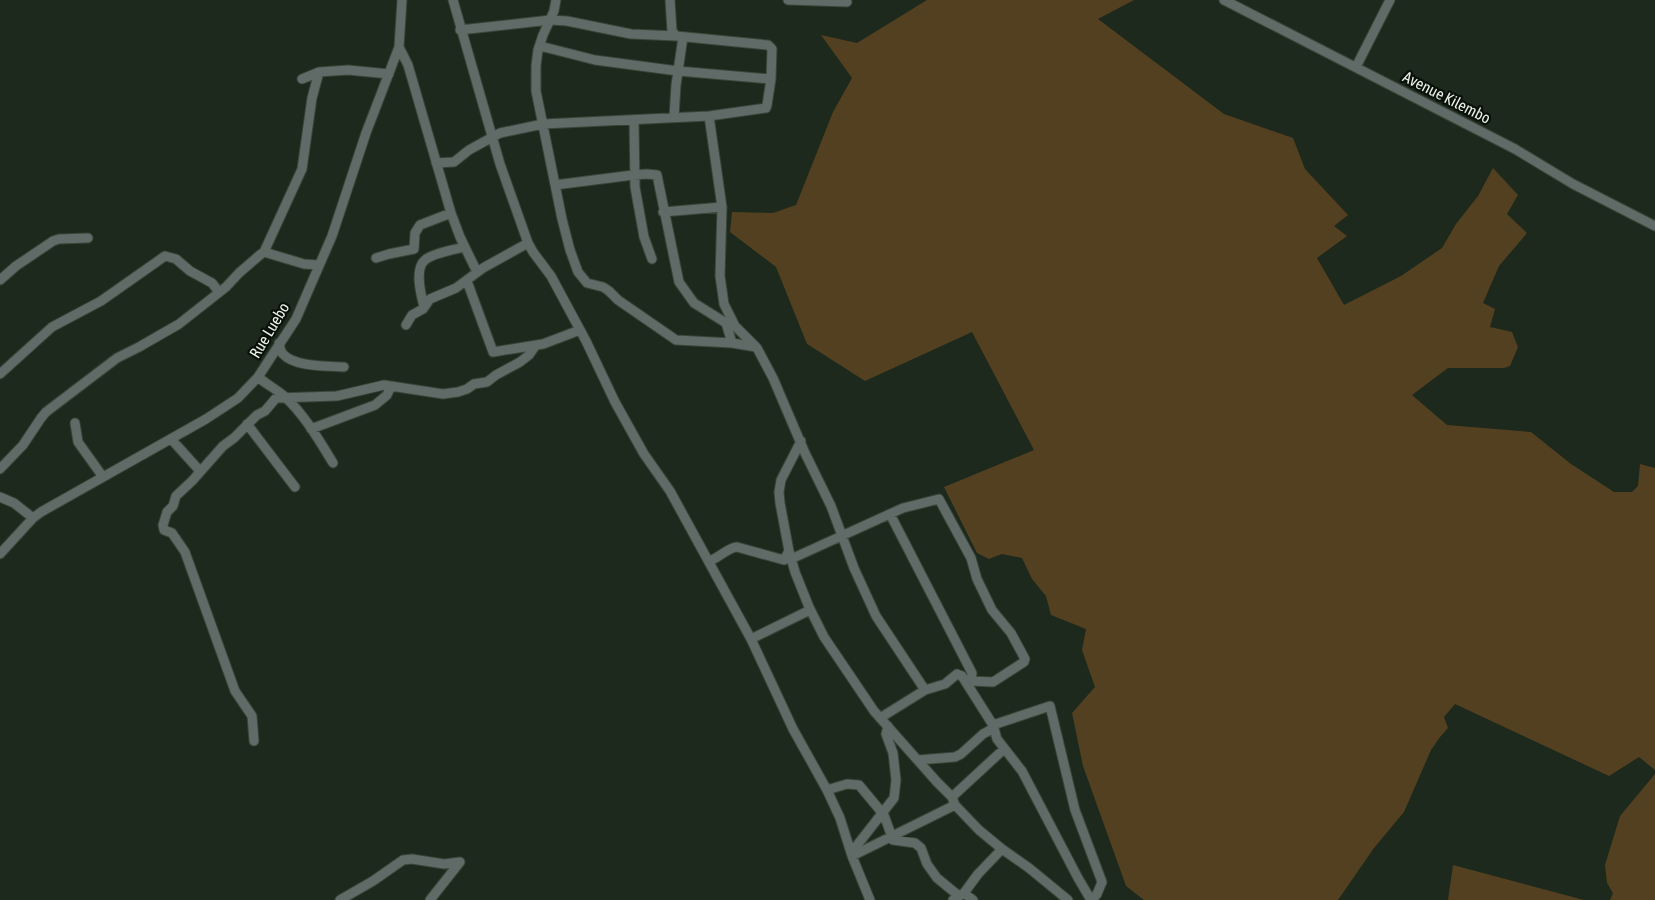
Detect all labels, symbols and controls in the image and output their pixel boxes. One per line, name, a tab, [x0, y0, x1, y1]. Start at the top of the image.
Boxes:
street label: Avenue Kilembo	[1400, 67, 1494, 127]
street label: Rue Luebo	[245, 299, 293, 361]

